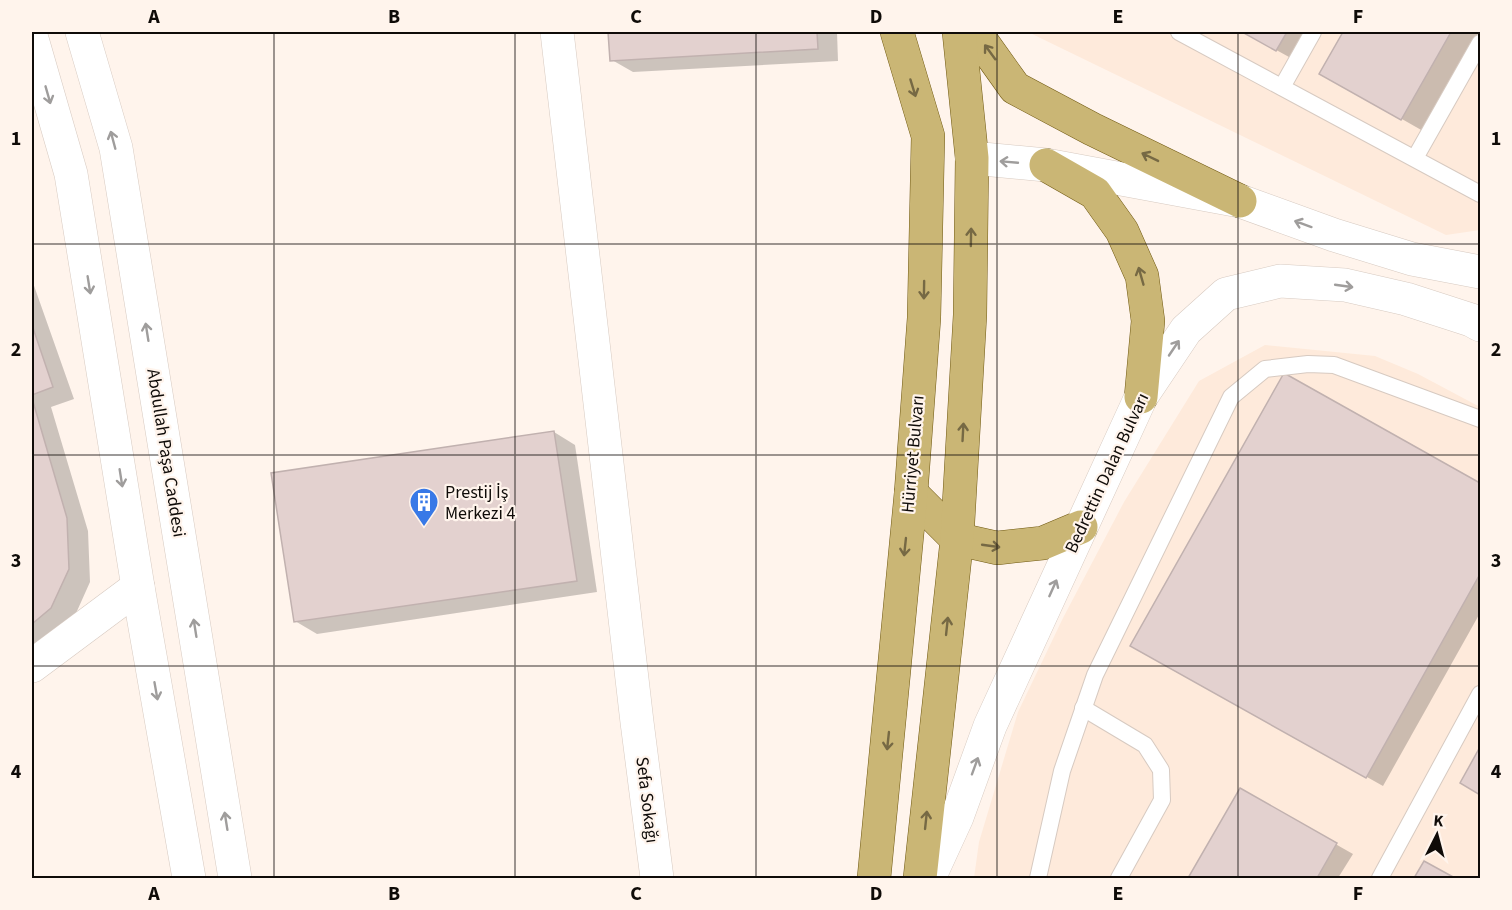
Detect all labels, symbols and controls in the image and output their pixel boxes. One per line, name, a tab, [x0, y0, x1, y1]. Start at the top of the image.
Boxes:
text: A	[147, 3, 160, 31]
text: B	[388, 3, 400, 31]
text: C	[630, 3, 642, 31]
text: D	[870, 3, 882, 31]
text: E	[1113, 3, 1123, 31]
text: F	[1353, 3, 1363, 31]
one-way arrow	[984, 44, 996, 60]
one-way arrow	[908, 78, 919, 97]
one-way arrow	[43, 85, 54, 104]
text: 1	[11, 125, 21, 153]
text: 1	[1491, 125, 1501, 153]
one-way arrow	[107, 131, 119, 150]
one-way arrow	[1141, 150, 1159, 162]
one-way arrow	[1000, 156, 1020, 167]
one-way arrow	[1294, 217, 1313, 228]
one-way arrow	[965, 228, 977, 248]
one-way arrow	[1134, 267, 1146, 286]
one-way arrow	[84, 275, 95, 295]
one-way arrow	[919, 279, 930, 299]
one-way arrow	[1333, 280, 1353, 291]
one-way arrow	[141, 323, 152, 342]
text: 2	[11, 336, 21, 364]
text: 2	[1491, 336, 1501, 364]
one-way arrow	[1168, 341, 1180, 357]
street label: Abdullah Paşa Caddesi	[140, 367, 192, 539]
street label: Bedrettin Dalan Bulvarı	[1059, 389, 1155, 557]
street label: Hürriyet Bulvarı	[895, 394, 931, 514]
one-way arrow	[958, 423, 969, 443]
one-way arrow	[115, 468, 126, 487]
place label: Prestij İş Merkezi 4	[445, 480, 515, 526]
building icon: Prestij İş Merkezi 4	[408, 486, 440, 528]
one-way arrow	[899, 537, 910, 556]
one-way arrow	[981, 540, 1001, 551]
text: 3	[11, 547, 21, 575]
text: 3	[1491, 547, 1501, 575]
one-way arrow	[1048, 579, 1059, 597]
one-way arrow	[942, 617, 953, 637]
one-way arrow	[189, 619, 200, 639]
one-way arrow	[151, 681, 162, 700]
one-way arrow	[882, 731, 893, 751]
street label: Sefa Sokağı	[629, 755, 665, 845]
one-way arrow	[971, 757, 982, 776]
text: 4	[11, 758, 22, 786]
text: 4	[1491, 758, 1502, 786]
north arrow	[1407, 805, 1467, 865]
text: K	[1432, 810, 1445, 833]
one-way arrow	[220, 811, 231, 831]
one-way arrow	[921, 811, 932, 831]
text: A	[147, 880, 160, 908]
text: B	[388, 880, 400, 908]
text: C	[630, 880, 642, 908]
text: D	[870, 880, 882, 908]
text: E	[1113, 880, 1123, 908]
text: F	[1353, 880, 1363, 908]

